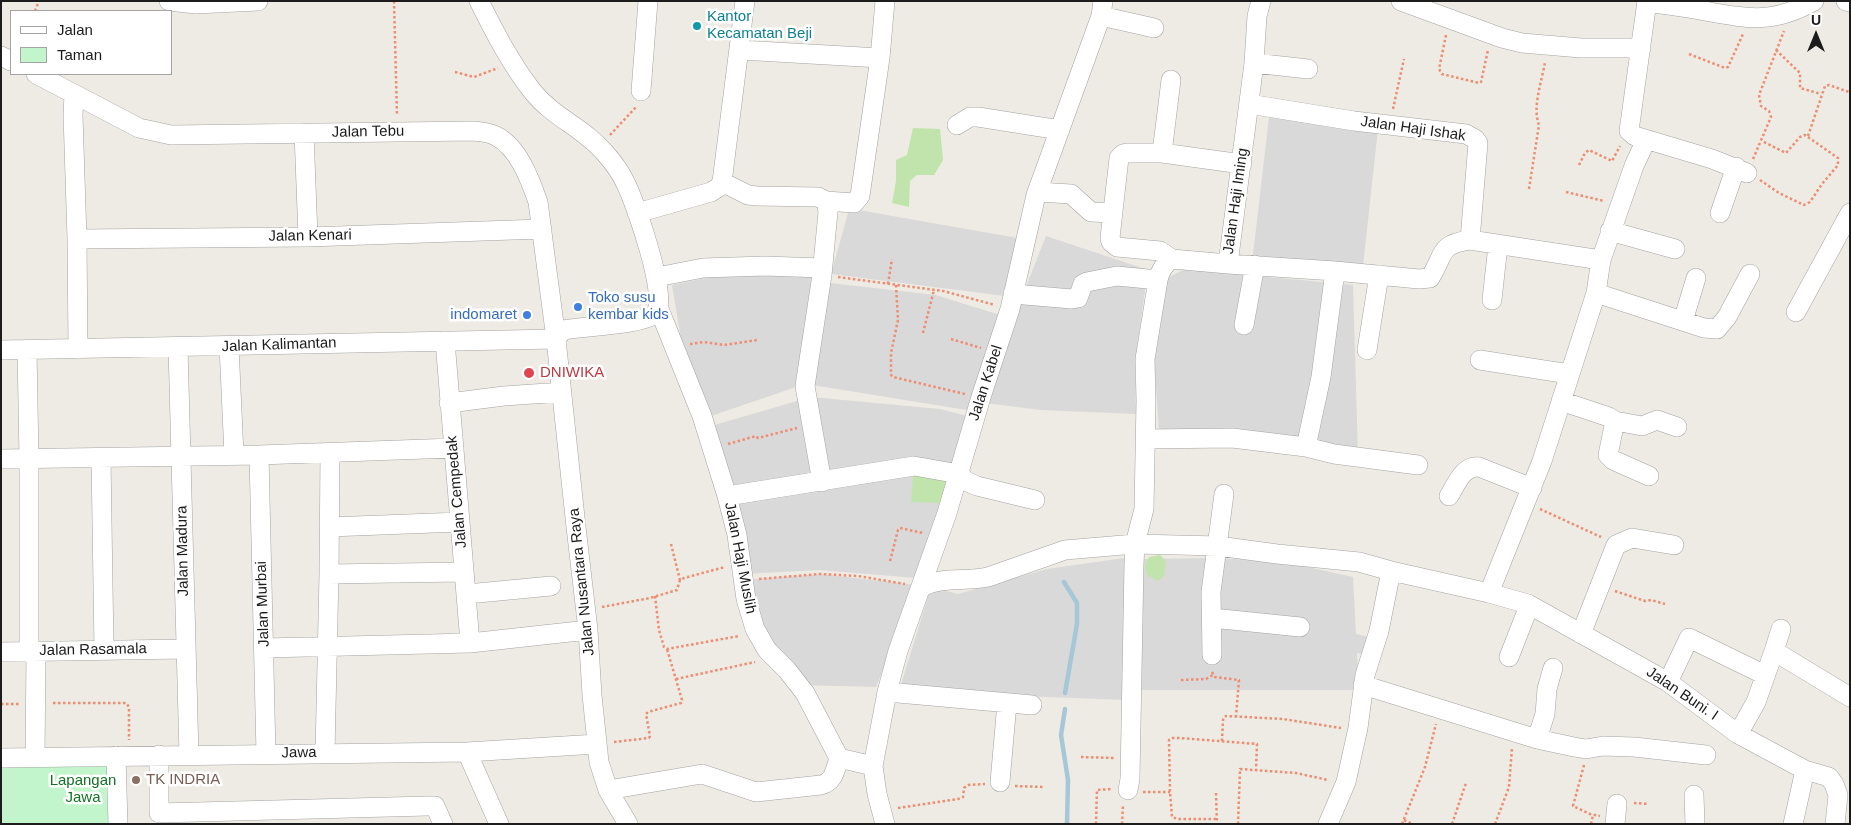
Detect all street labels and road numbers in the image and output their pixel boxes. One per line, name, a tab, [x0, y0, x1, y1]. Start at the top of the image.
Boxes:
street label: Jalan Haji Ishak	[1359, 113, 1467, 145]
street label: Jalan Tebu	[332, 122, 404, 142]
street label: Jalan Haji Iming	[1220, 147, 1252, 255]
street label: Jalan Kenari	[268, 226, 352, 246]
street label: Jalan Kalimantan	[221, 334, 337, 356]
street label: Jalan Kabel	[965, 343, 1007, 423]
street label: Jalan Cempedak	[443, 435, 471, 549]
street label: Jalan Haji Muslih	[720, 501, 760, 615]
street label: Jalan Madura	[173, 505, 193, 597]
street label: Jalan Nusantara Raya	[565, 507, 599, 657]
street label: Jalan Murbai	[253, 561, 273, 647]
street label: Jalan Rasamala	[39, 640, 147, 660]
street label: Jalan Buni. I	[1643, 663, 1721, 725]
street label: Jawa	[281, 744, 317, 762]

